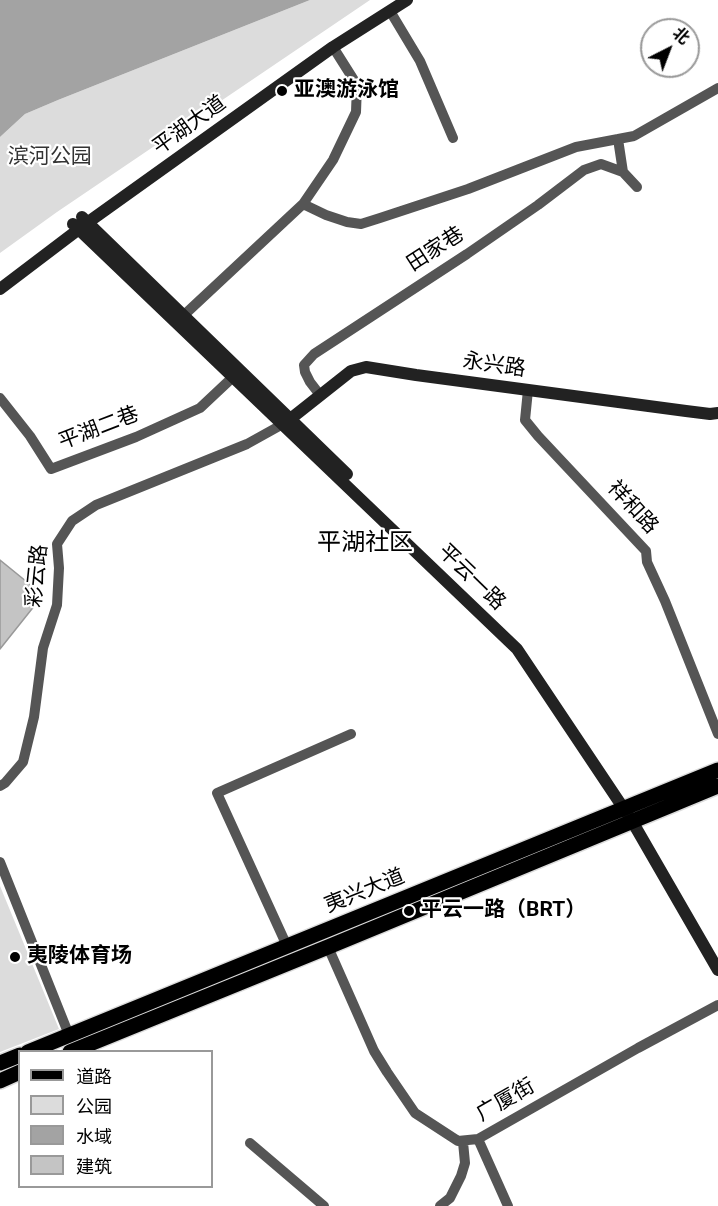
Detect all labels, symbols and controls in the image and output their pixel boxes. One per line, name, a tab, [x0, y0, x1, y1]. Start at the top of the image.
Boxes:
north arrow	[640, 18, 700, 78]
text: 北	[669, 23, 693, 48]
place label: 亚澳游泳馆	[294, 78, 399, 104]
marker: 亚澳游泳馆	[275, 84, 289, 98]
street label: 平湖大道	[149, 91, 231, 161]
park label: 滨河公园	[8, 145, 92, 171]
street label: 田家巷	[403, 222, 469, 278]
street label: 永兴路	[461, 349, 527, 383]
street label: 平湖二巷	[55, 402, 143, 456]
street label: 祥和路	[601, 476, 663, 540]
district label: 平湖社区	[317, 530, 413, 558]
street label: 平云一路	[432, 540, 510, 616]
street label: 彩云路	[22, 543, 54, 609]
street label: 夷兴大道	[321, 865, 409, 919]
place label: 平云一路（BRT）	[421, 898, 586, 924]
marker: 平云一路（BRT）	[402, 904, 416, 918]
place label: 夷陵体育场	[27, 944, 132, 970]
marker: 夷陵体育场	[8, 950, 22, 964]
legend	[18, 1050, 213, 1188]
text: 道路	[76, 1066, 112, 1087]
street label: 广厦街	[472, 1074, 540, 1128]
text: 公园	[76, 1096, 112, 1117]
text: 水域	[76, 1126, 112, 1147]
text: 建筑	[76, 1156, 112, 1177]

